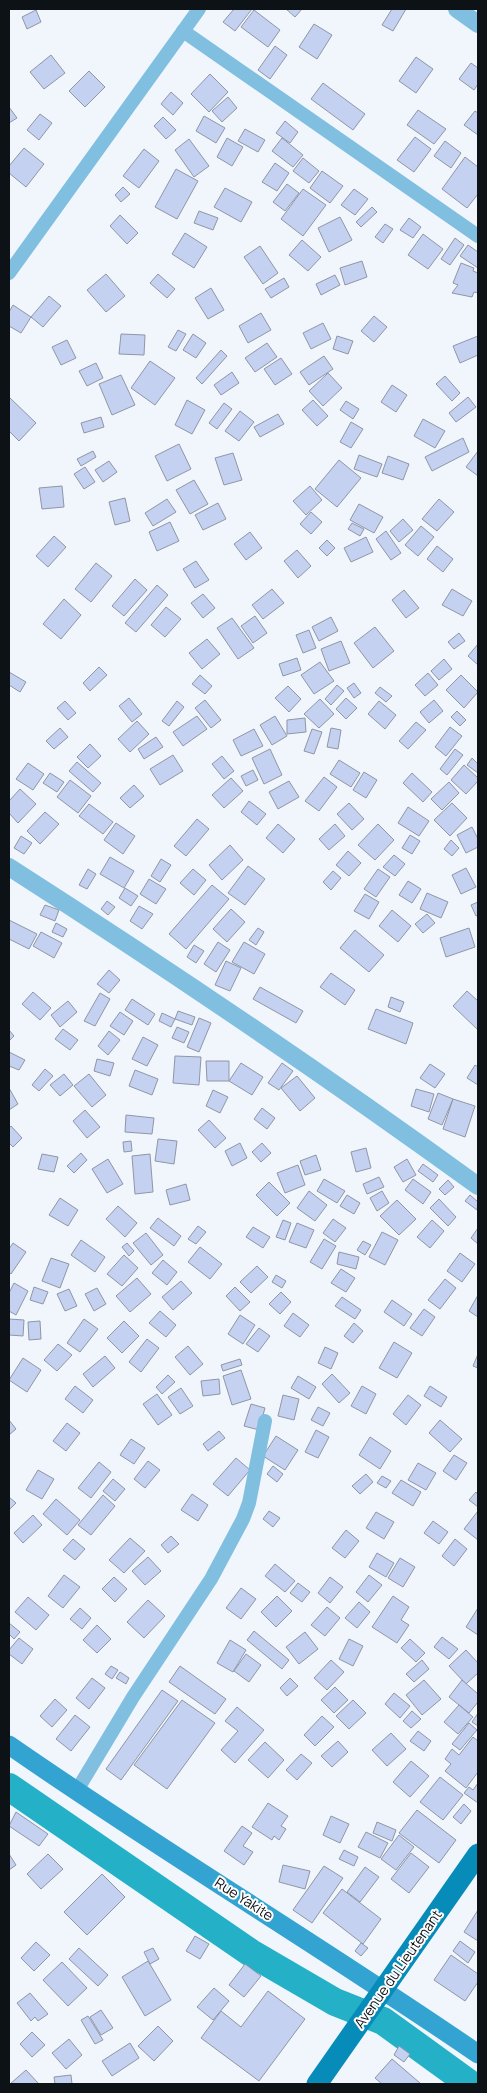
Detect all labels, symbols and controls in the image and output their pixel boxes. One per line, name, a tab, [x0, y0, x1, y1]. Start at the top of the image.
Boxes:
street label: Rue Yakite	[211, 1873, 277, 1925]
street label: Avenue du Lieutenant	[350, 1905, 446, 2032]

